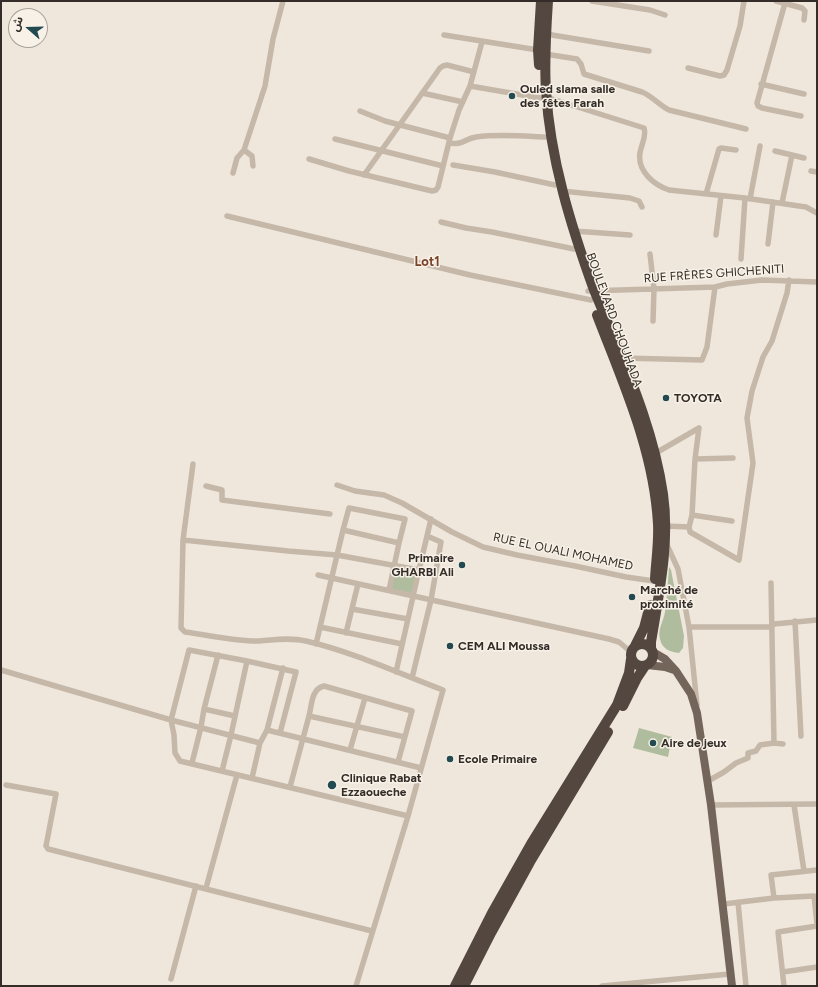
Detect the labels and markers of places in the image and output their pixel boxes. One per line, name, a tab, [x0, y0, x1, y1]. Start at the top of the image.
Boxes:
place label: Ouled slama salle des fêtes Farah	[520, 82, 615, 110]
marker: Ouled slama salle des fêtes Farah	[507, 91, 517, 101]
place label: TOYOTA	[674, 391, 722, 405]
marker: TOYOTA	[661, 393, 671, 403]
place label: Primaire GHARBI Ali	[391, 551, 454, 579]
marker: Primaire GHARBI Ali	[457, 560, 467, 570]
place label: Marché de proximité	[640, 583, 698, 611]
marker: Marché de proximité	[627, 592, 637, 602]
place label: CEM ALI Moussa	[458, 639, 550, 653]
marker: CEM ALI Moussa	[445, 641, 455, 651]
place label: Aire de jeux	[661, 736, 727, 750]
marker: Aire de jeux	[648, 738, 658, 748]
place label: Ecole Primaire	[458, 752, 537, 766]
marker: Ecole Primaire	[445, 754, 455, 764]
place label: Clinique Rabat Ezzaoueche	[341, 771, 422, 799]
marker: Clinique Rabat Ezzaoueche	[326, 779, 338, 791]

